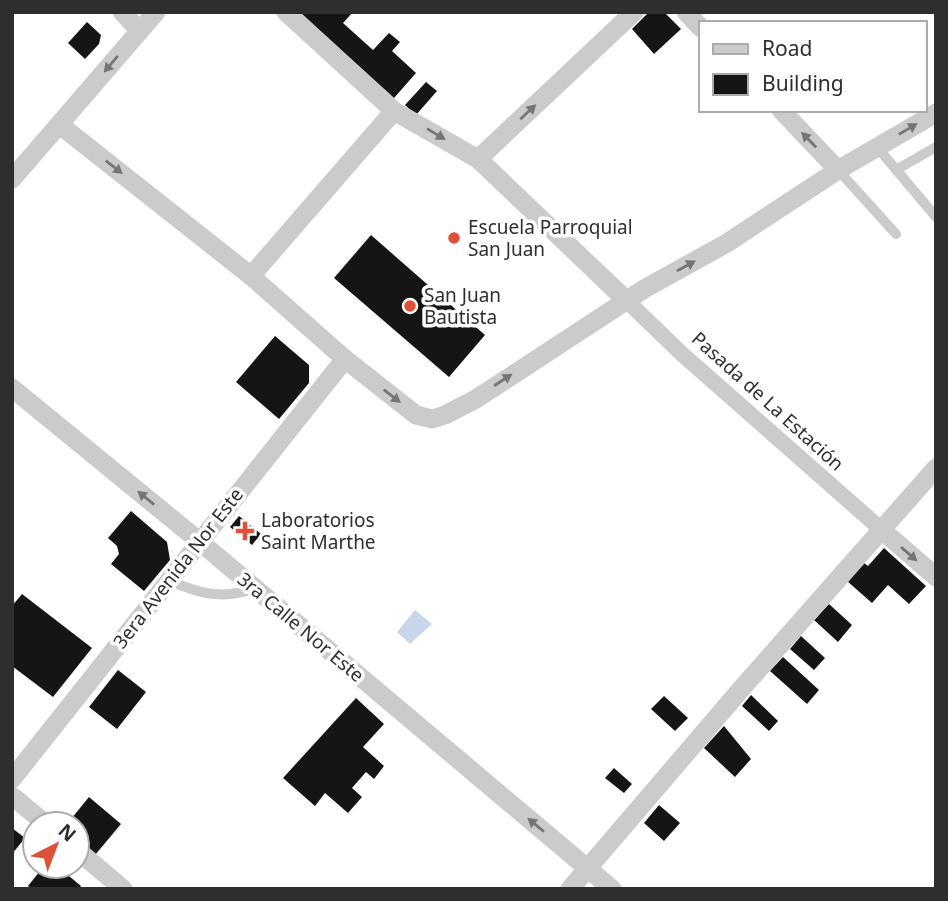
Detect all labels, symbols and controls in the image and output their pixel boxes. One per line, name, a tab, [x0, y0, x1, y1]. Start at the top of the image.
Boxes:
legend	[699, 21, 927, 112]
text: Road	[762, 34, 812, 62]
one-way arrow	[103, 55, 119, 73]
text: Building	[762, 69, 844, 97]
one-way arrow	[519, 104, 536, 120]
one-way arrow	[898, 123, 918, 135]
one-way arrow	[427, 127, 446, 140]
one-way arrow	[802, 132, 818, 149]
one-way arrow	[104, 160, 122, 175]
place label: Escuela Parroquial San Juan	[468, 214, 633, 262]
marker: Escuela Parroquial San Juan	[446, 230, 462, 246]
one-way arrow	[676, 260, 696, 272]
place label: San Juan Bautista	[424, 282, 501, 330]
marker: San Juan Bautista	[402, 298, 418, 314]
street label: Pasada de La Estación	[686, 326, 850, 476]
one-way arrow	[494, 374, 513, 387]
one-way arrow	[383, 389, 401, 404]
street label: 3era Avenida Nor Este	[107, 482, 249, 654]
one-way arrow	[138, 490, 156, 505]
place label: Laboratorios Saint Marthe	[261, 507, 376, 555]
marker: Laboratorios Saint Marthe	[235, 521, 255, 541]
one-way arrow	[900, 546, 918, 562]
street label: 3ra Calle Nor Este	[232, 566, 370, 688]
north arrow	[21, 810, 91, 880]
text: N	[53, 818, 82, 847]
one-way arrow	[527, 818, 544, 833]

